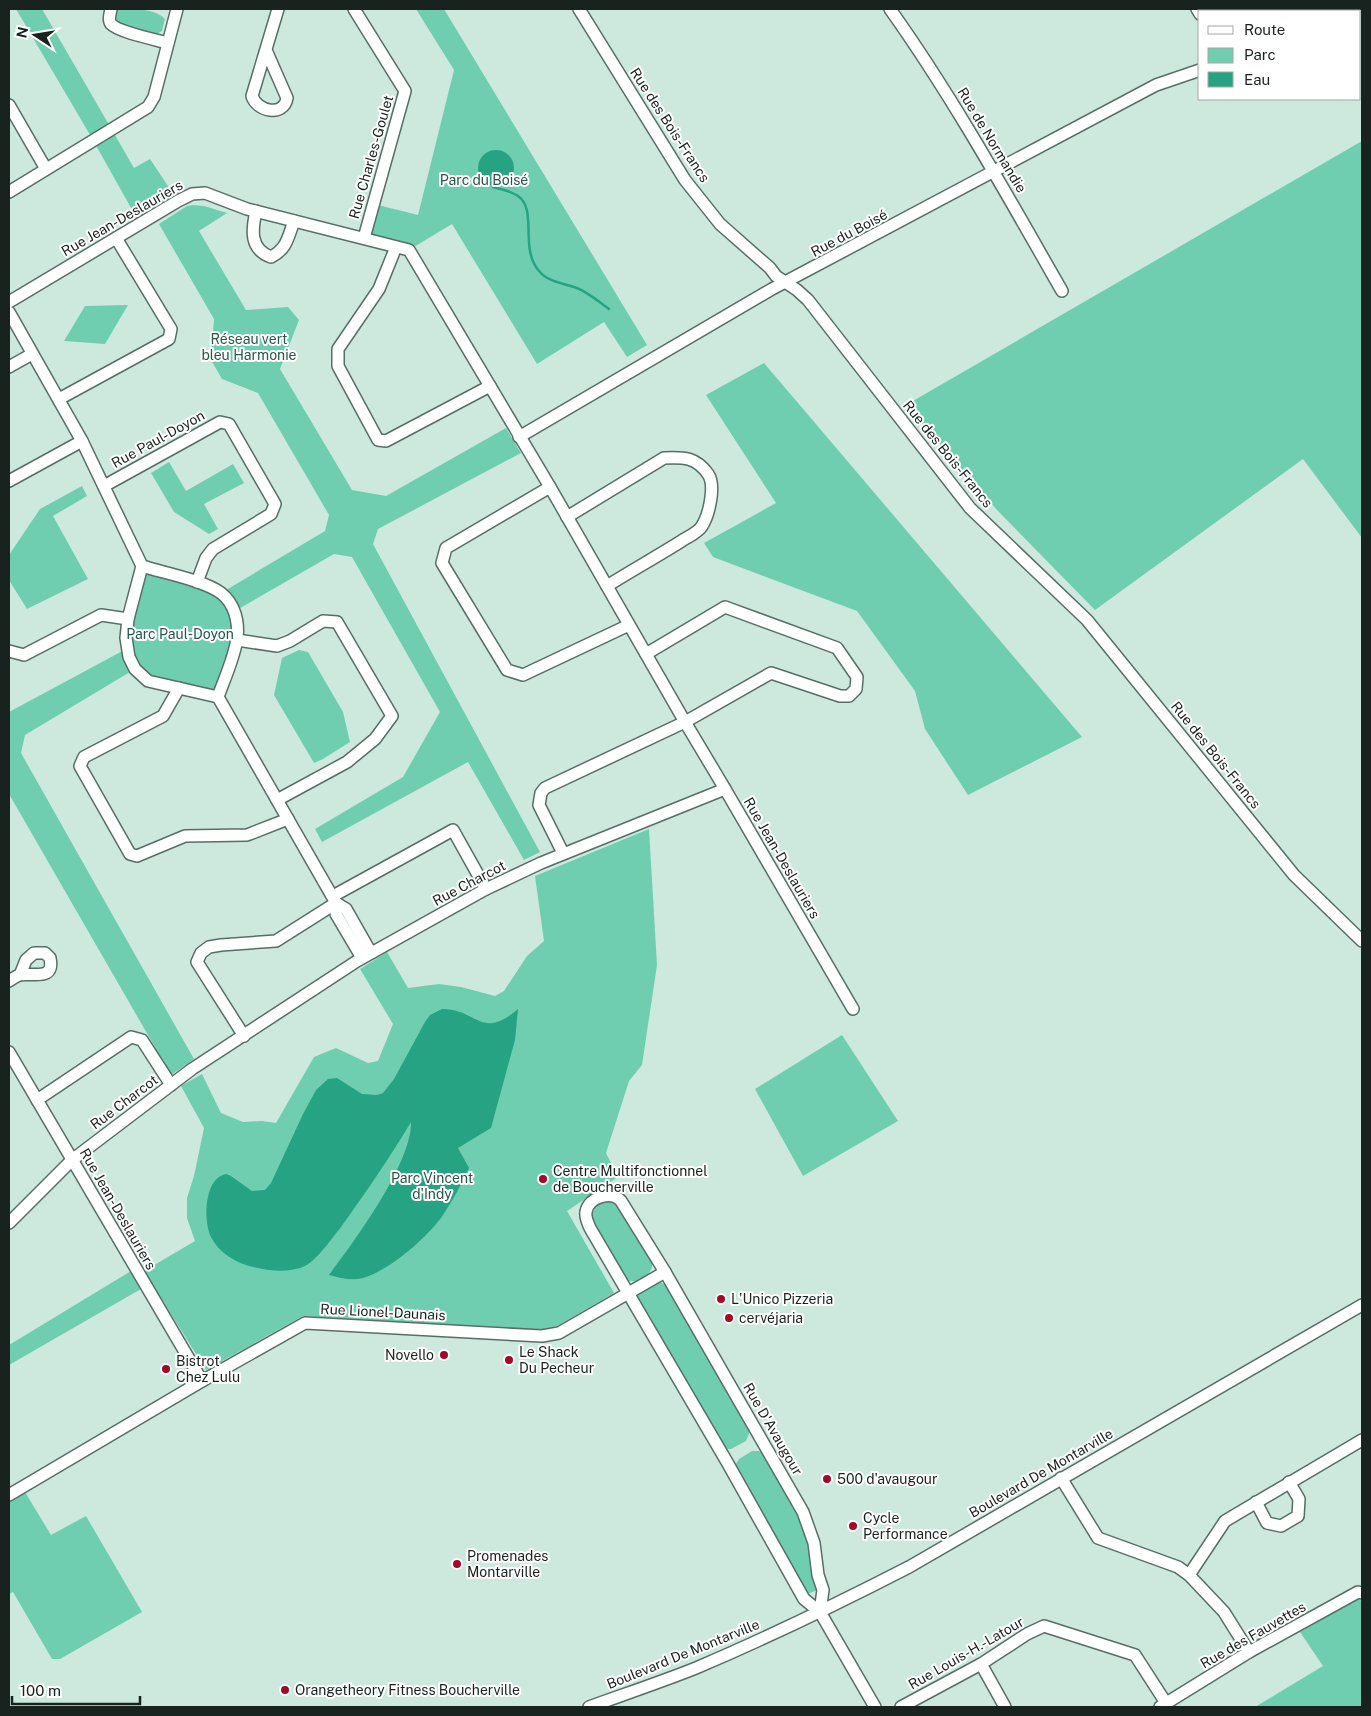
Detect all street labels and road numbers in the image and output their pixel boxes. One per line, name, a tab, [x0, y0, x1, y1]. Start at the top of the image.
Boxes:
street label: Rue des Bois-Francs	[627, 65, 713, 185]
street label: Rue de Normandie	[954, 85, 1030, 195]
street label: Rue Charles-Goulet	[346, 93, 396, 221]
street label: Rue Jean-Deslauriers	[59, 177, 185, 259]
street label: Rue du Boisé	[808, 206, 890, 260]
street label: Rue des Bois-Francs	[900, 397, 996, 511]
street label: Rue Paul-Doyon	[109, 407, 207, 471]
street label: Rue des Bois-Francs	[1168, 698, 1264, 812]
street label: Rue Jean-Deslauriers	[741, 795, 823, 921]
street label: Rue Charcot	[430, 857, 508, 909]
street label: Rue Charcot	[87, 1072, 161, 1132]
street label: Rue Jean-Deslauriers	[77, 1146, 159, 1272]
street label: Rue Lionel-Daunais	[320, 1301, 446, 1323]
street label: Rue D'Avaugour	[740, 1380, 806, 1478]
street label: Boulevard De Montarville	[966, 1425, 1116, 1521]
street label: Rue des Fauvettes	[1198, 1598, 1308, 1672]
street label: Rue Louis-H.-Latour	[906, 1613, 1026, 1693]
street label: Boulevard De Montarville	[604, 1616, 762, 1692]

